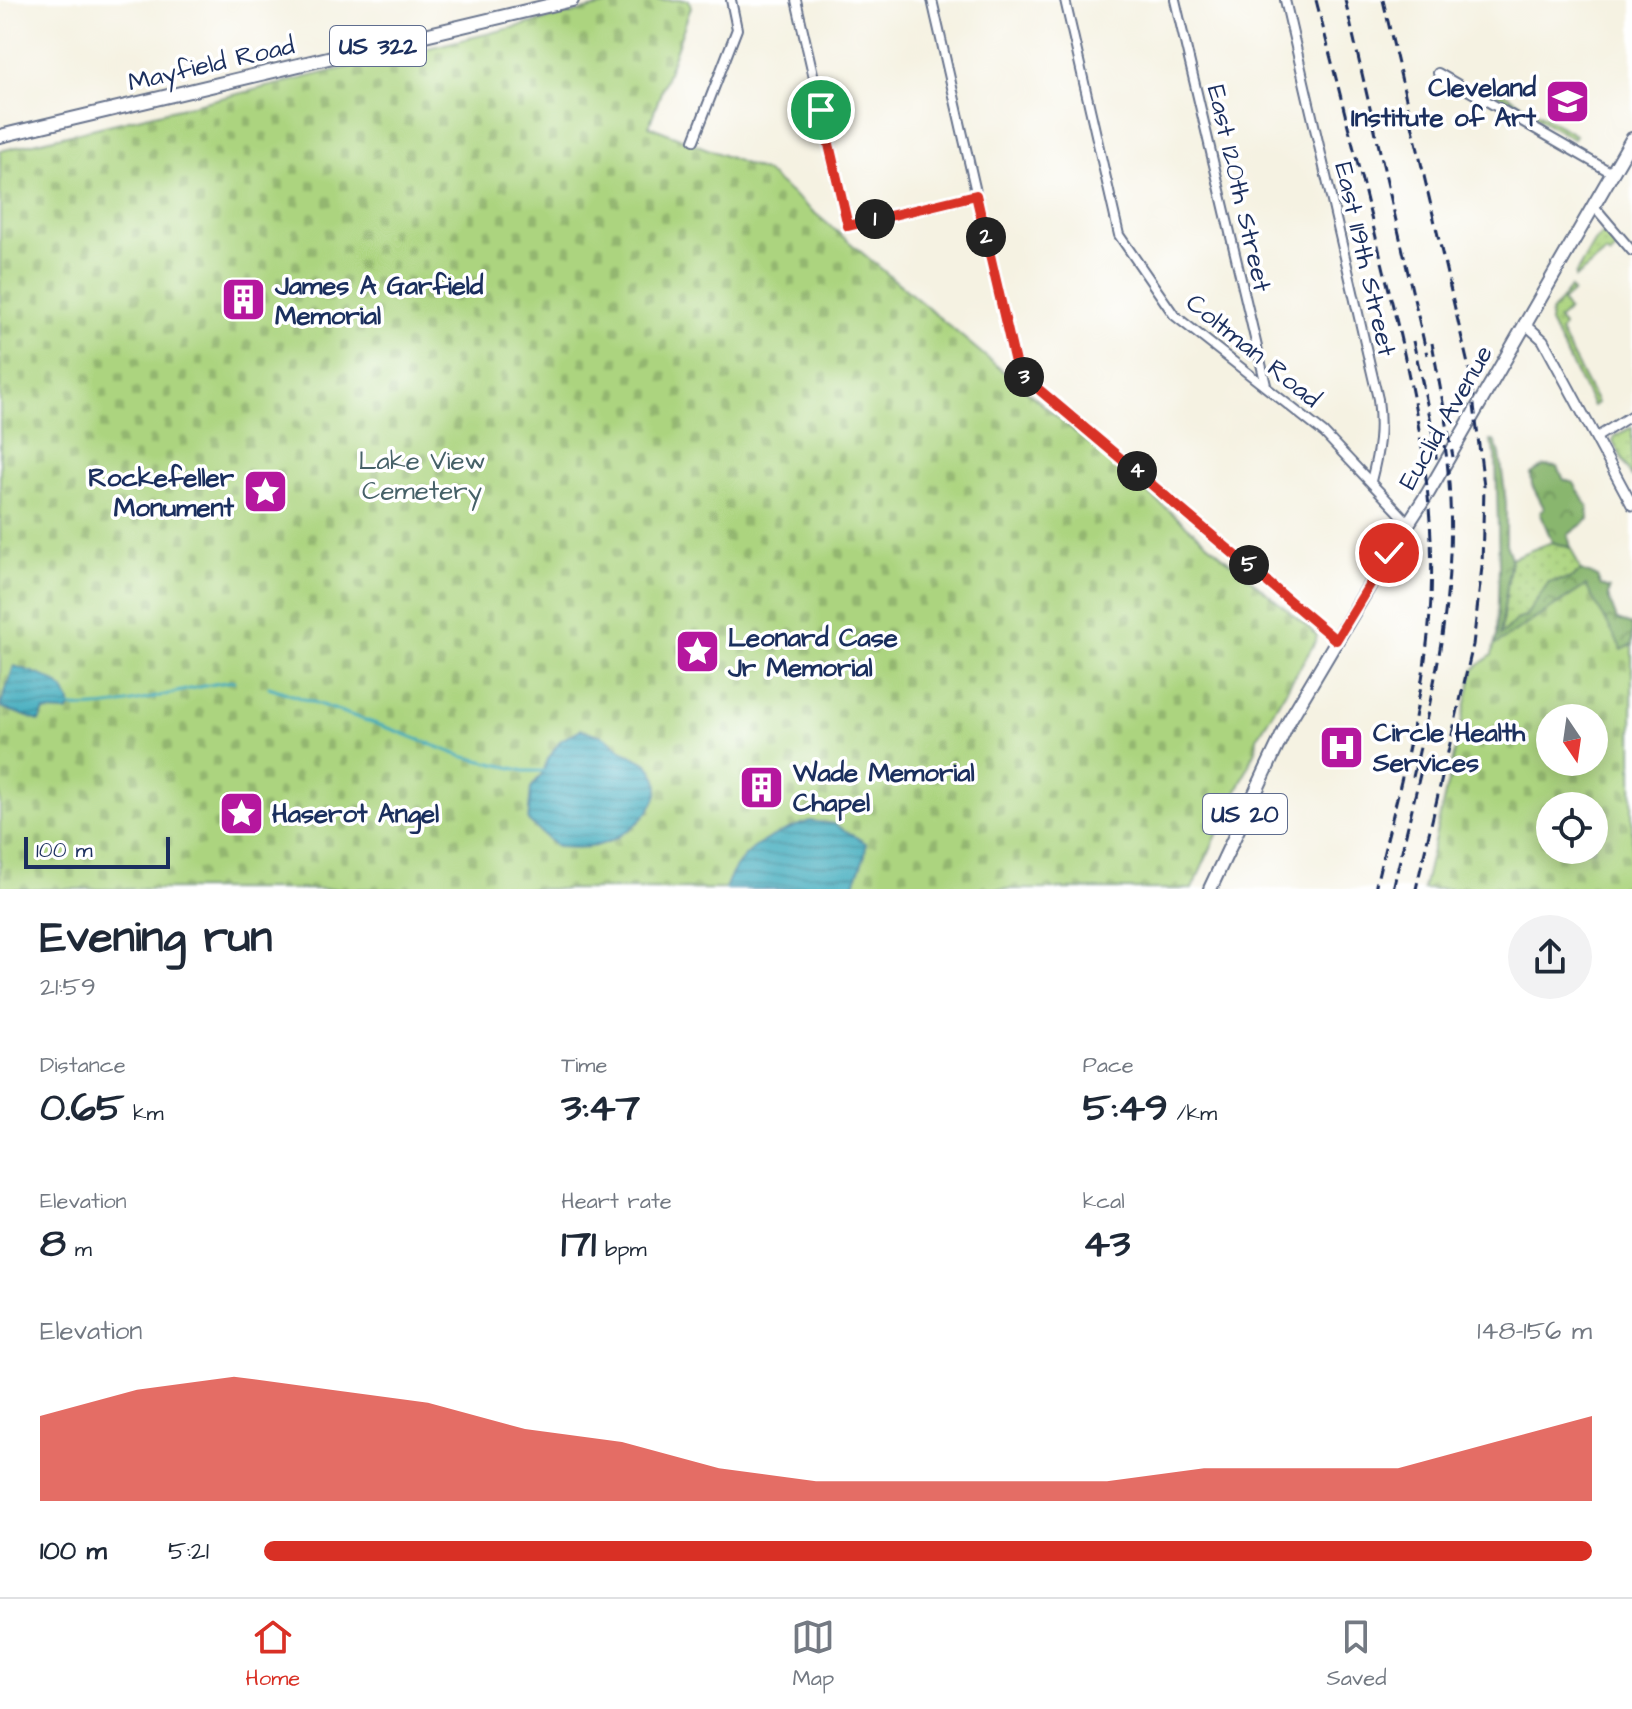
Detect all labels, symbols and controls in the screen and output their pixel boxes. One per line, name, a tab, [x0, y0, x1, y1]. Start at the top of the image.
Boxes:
road number: US 322	[330, 26, 426, 66]
street label: Mayfield Road	[124, 27, 299, 103]
place label: Cleveland Institute of Art	[1351, 70, 1537, 136]
pin	[787, 76, 855, 144]
school or university icon: Cleveland Institute of Art	[1543, 78, 1591, 126]
street label: East 120th Street	[1198, 81, 1280, 296]
icon: arrive	[799, 88, 843, 132]
street label: East 119th Street	[1325, 159, 1405, 360]
pin: 1	[855, 199, 895, 239]
text: 1	[874, 203, 876, 234]
pin: 2	[966, 217, 1006, 257]
text: 2	[980, 221, 992, 252]
place label: James A Garfield Memorial	[274, 268, 484, 334]
building icon: James A Garfield Memorial	[220, 276, 268, 324]
street label: Coltman Road	[1178, 285, 1329, 416]
street label: Euclid Avenue	[1390, 339, 1502, 496]
pin: 3	[1004, 357, 1044, 397]
text: 3	[1018, 361, 1030, 392]
park label: Lake View Cemetery	[358, 443, 486, 511]
pin: 4	[1117, 451, 1157, 491]
text: 4	[1130, 455, 1144, 486]
place label: Rockefeller Monument	[88, 460, 235, 526]
place icon: Rockefeller Monument	[241, 468, 289, 516]
pin	[1355, 519, 1423, 587]
icon: check	[1367, 531, 1411, 575]
pin: 5	[1229, 545, 1269, 585]
text: 5	[1241, 549, 1257, 580]
place label: Leonard Case Jr Memorial	[727, 620, 898, 686]
place icon: Leonard Case Jr Memorial	[673, 628, 721, 676]
north arrow	[1536, 704, 1608, 776]
map controls	[1536, 704, 1608, 864]
place label: Circle Health Services	[1372, 715, 1526, 781]
hospital icon: Circle Health Services	[1318, 723, 1366, 771]
place label: Wade Memorial Chapel	[792, 755, 975, 821]
building icon: Wade Memorial Chapel	[738, 763, 786, 811]
place icon: Haserot Angel	[217, 789, 265, 837]
button: locate	[1536, 792, 1608, 864]
road number: US 20	[1203, 794, 1287, 834]
place label: Haserot Angel	[272, 796, 439, 835]
scale bar	[24, 833, 170, 869]
text: 100 m	[36, 835, 93, 866]
text: Evening run	[40, 908, 272, 969]
button: share	[1508, 915, 1592, 999]
text: 21:59	[40, 969, 96, 1005]
text: Distance	[40, 1050, 126, 1081]
text: Time	[561, 1050, 607, 1081]
text: Pace	[1083, 1050, 1134, 1081]
text: 0.65	[40, 1081, 124, 1136]
text: 3:47	[561, 1081, 640, 1136]
text: 5:49	[1083, 1081, 1168, 1136]
text: km	[124, 1098, 164, 1129]
text: /km	[1168, 1098, 1217, 1129]
text: Elevation	[40, 1186, 127, 1217]
text: Heart rate	[561, 1186, 672, 1217]
text: kcal	[1083, 1186, 1125, 1217]
text: 8	[40, 1217, 66, 1272]
text: 171	[561, 1217, 596, 1272]
text: 43	[1083, 1217, 1130, 1272]
text: m	[66, 1234, 92, 1265]
text: bpm	[596, 1234, 647, 1265]
text: Elevation	[40, 1313, 142, 1349]
text: 148–156 m	[1477, 1313, 1592, 1349]
text: 100 m	[40, 1533, 107, 1569]
text: 5:21	[168, 1533, 209, 1569]
tab: Home	[246, 1615, 300, 1694]
tab: Map	[791, 1615, 835, 1694]
tab: Saved	[1327, 1615, 1386, 1694]

